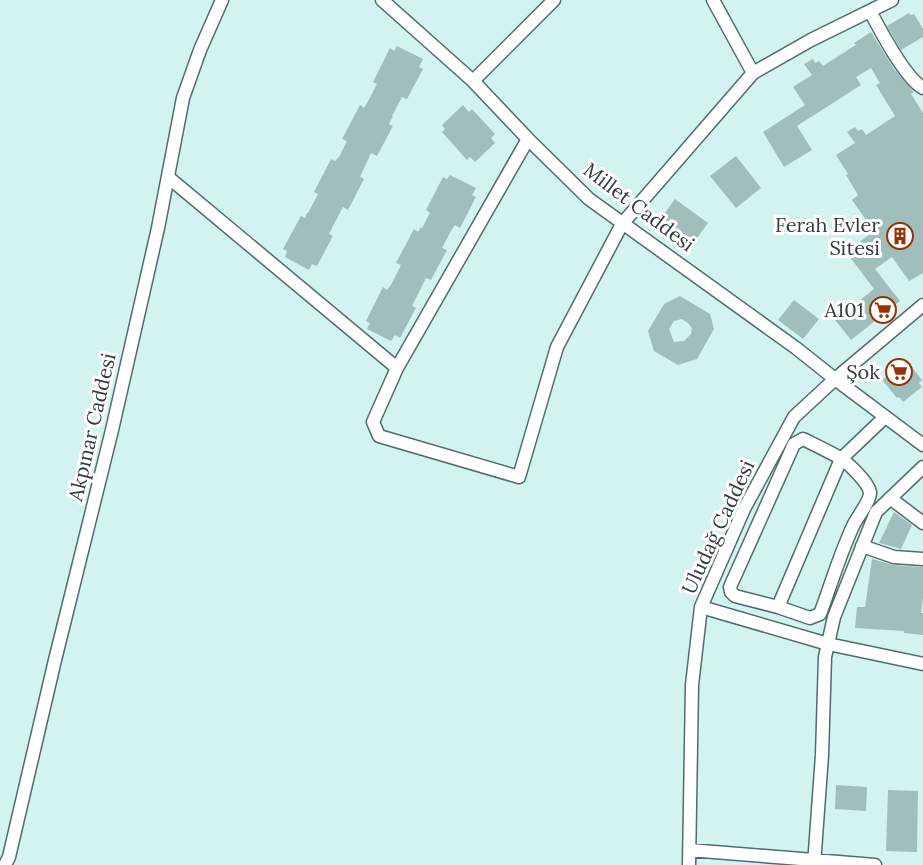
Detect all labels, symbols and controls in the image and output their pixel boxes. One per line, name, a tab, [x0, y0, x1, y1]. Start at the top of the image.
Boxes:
street label: Millet Caddesi	[579, 157, 700, 256]
place label: Ferah Evler Sitesi	[775, 212, 880, 260]
building icon: Ferah Evler Sitesi	[885, 221, 915, 251]
supermarket icon: A101	[868, 295, 898, 325]
place label: A101	[824, 297, 864, 322]
street label: Akpınar Caddesi	[62, 350, 121, 504]
supermarket icon: Şok	[884, 357, 914, 387]
place label: Şok	[846, 359, 880, 384]
street label: Uludağ Caddesi	[676, 456, 760, 598]

